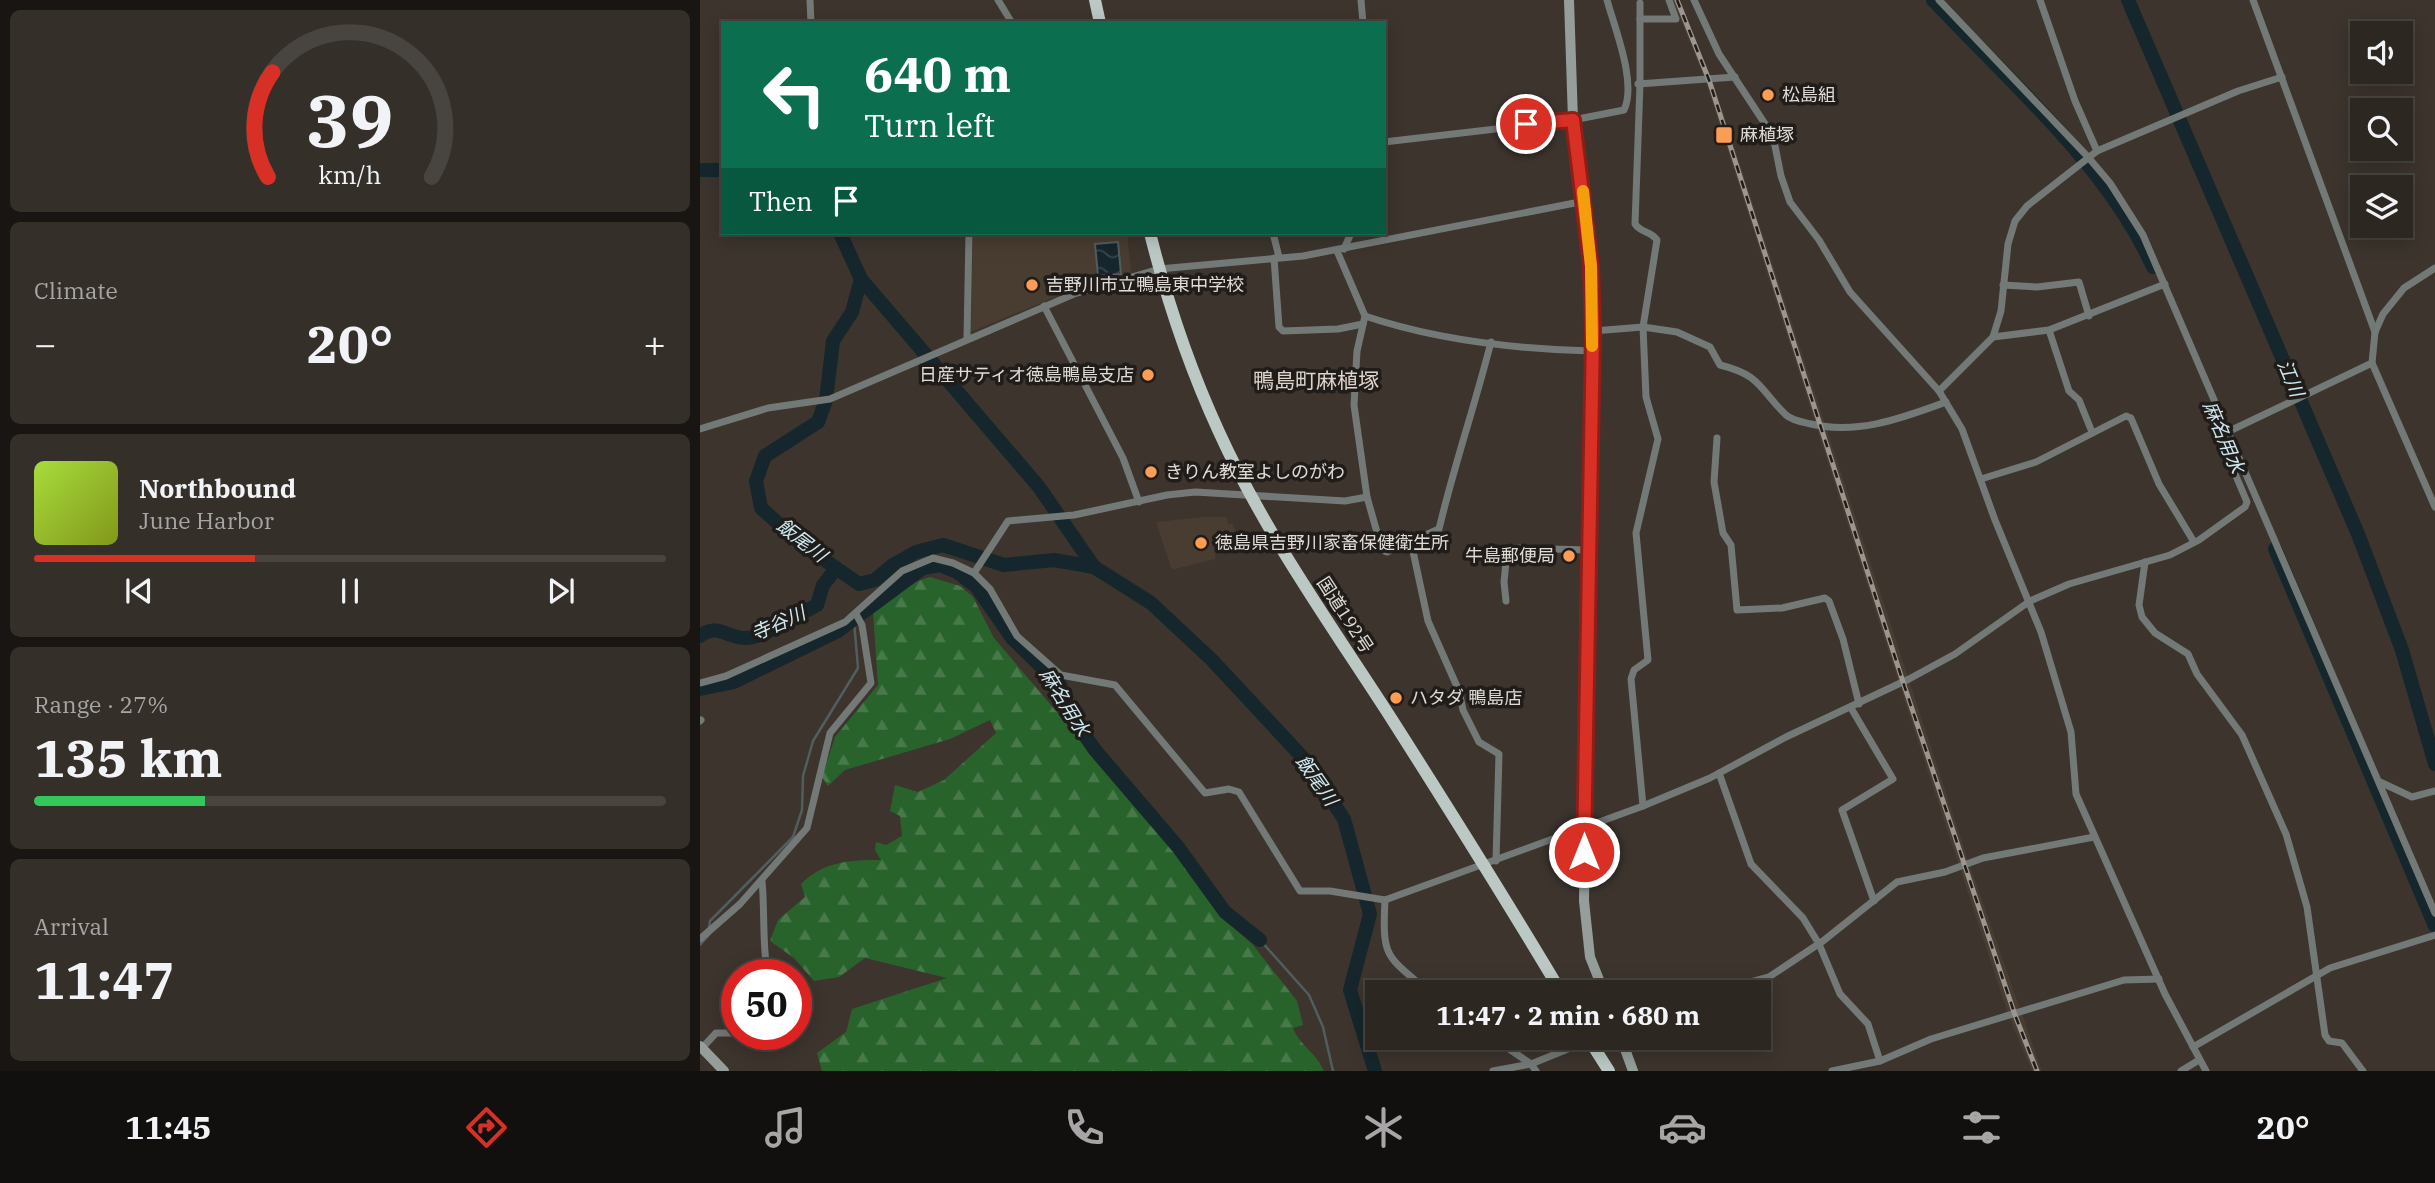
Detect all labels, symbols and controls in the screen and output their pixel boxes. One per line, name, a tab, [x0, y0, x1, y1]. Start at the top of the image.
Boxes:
map controls	[2350, 21, 2413, 238]
button: sound	[2350, 21, 2413, 84]
text: 640 m	[864, 42, 1011, 105]
icon: left	[749, 49, 840, 140]
text: 39	[306, 72, 394, 167]
place label: 松島組	[1782, 83, 1836, 106]
marker: 松島組	[1760, 87, 1776, 103]
pin	[1496, 94, 1556, 154]
button: search	[2350, 98, 2413, 161]
text: Turn left	[864, 104, 995, 146]
icon: arrive	[1507, 105, 1545, 143]
place label: 麻植塚	[1740, 123, 1794, 146]
marker: 麻植塚	[1714, 125, 1734, 145]
text: km/h	[318, 158, 382, 191]
button: layers	[2350, 175, 2413, 238]
icon: arrive	[827, 182, 865, 220]
text: Then	[749, 184, 813, 218]
place label: 吉野川市立鴨島東中学校	[1046, 273, 1244, 296]
text: Climate	[34, 275, 118, 305]
marker: 吉野川市立鴨島東中学校	[1024, 277, 1040, 293]
text: 20°	[307, 310, 393, 377]
text: −	[34, 319, 57, 368]
text: +	[643, 319, 666, 368]
water label: 江川	[2273, 356, 2310, 402]
place label: 日産サティオ徳島鴨島支店	[919, 363, 1134, 386]
district label: 鴨島町麻植塚	[1253, 366, 1379, 394]
marker: 日産サティオ徳島鴨島支店	[1140, 367, 1156, 383]
water label: 麻名用水	[2198, 397, 2251, 479]
place label: きりん教室よしのがわ	[1165, 460, 1345, 483]
marker: きりん教室よしのがわ	[1143, 464, 1159, 480]
text: Northbound	[139, 471, 296, 505]
text: June Harbor	[139, 505, 274, 535]
water label: 飯尾川	[772, 513, 833, 568]
place label: 徳島県吉野川家畜保健衛生所	[1215, 531, 1449, 554]
marker: 徳島県吉野川家畜保健衛生所	[1193, 535, 1209, 551]
place label: 牛島郵便局	[1465, 544, 1555, 567]
marker: 牛島郵便局	[1561, 548, 1577, 564]
icon: previous	[120, 572, 158, 610]
icon: pause	[331, 572, 369, 610]
icon: next	[542, 572, 580, 610]
street label: 国道192号	[1312, 572, 1379, 657]
water label: 寺谷川	[747, 600, 811, 646]
water label: 麻名用水	[1035, 663, 1096, 742]
place label: ハタダ 鴨島店	[1410, 686, 1522, 709]
text: Range · 27%	[34, 689, 168, 719]
marker: ハタダ 鴨島店	[1388, 690, 1404, 706]
text: 135 km	[34, 724, 223, 791]
water label: 飯尾川	[1291, 750, 1344, 812]
position arrow	[1547, 815, 1621, 889]
text: Arrival	[34, 911, 109, 941]
text: 11:47	[34, 946, 175, 1013]
speed limit sign: 50	[721, 959, 812, 1050]
text: 11:47 · 2 min · 680 m	[1436, 998, 1700, 1032]
icon: directions	[462, 1103, 511, 1152]
icon: music	[761, 1103, 810, 1152]
icon: phone	[1060, 1103, 1109, 1152]
icon: climate	[1359, 1103, 1408, 1152]
icon: car	[1658, 1103, 1707, 1152]
icon: filters	[1957, 1103, 2006, 1152]
text: 11:45	[125, 1106, 212, 1148]
text: 20°	[2256, 1106, 2310, 1148]

